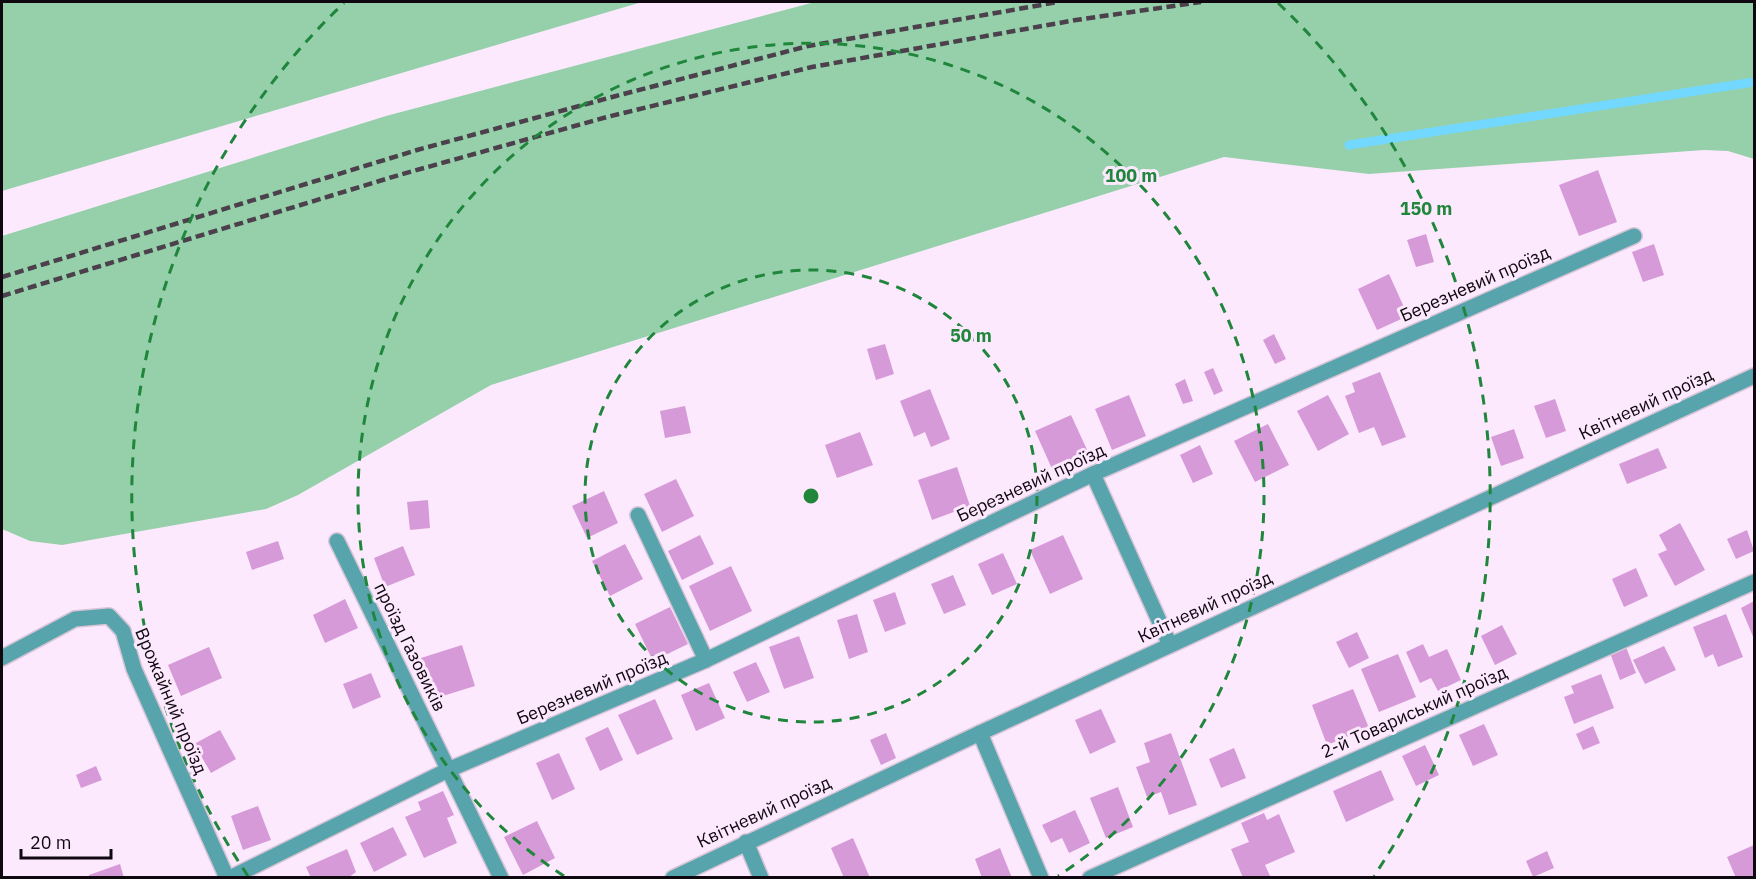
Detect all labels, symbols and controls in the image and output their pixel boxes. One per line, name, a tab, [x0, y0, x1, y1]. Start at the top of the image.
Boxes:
text: 100 m	[1105, 164, 1157, 187]
text: 150 m	[1400, 197, 1452, 220]
street label: Березневий проїзд	[1396, 240, 1554, 327]
text: 50 m	[950, 324, 992, 347]
street label: Квітневий проїзд	[1575, 362, 1717, 445]
street label: Березневий проїзд	[953, 438, 1109, 527]
centre of rings	[801, 486, 821, 506]
street label: Квітневий проїзд	[1134, 565, 1276, 648]
street label: проїзд Газовиків	[369, 579, 452, 715]
street label: Врожайний проїзд	[130, 624, 213, 778]
street label: Березневий проїзд	[513, 645, 671, 730]
street label: 2-й Товариський проїзд	[1317, 660, 1511, 763]
street label: Квітневий проїзд	[693, 770, 835, 853]
scale bar	[21, 822, 111, 860]
text: 20 m	[30, 831, 72, 854]

